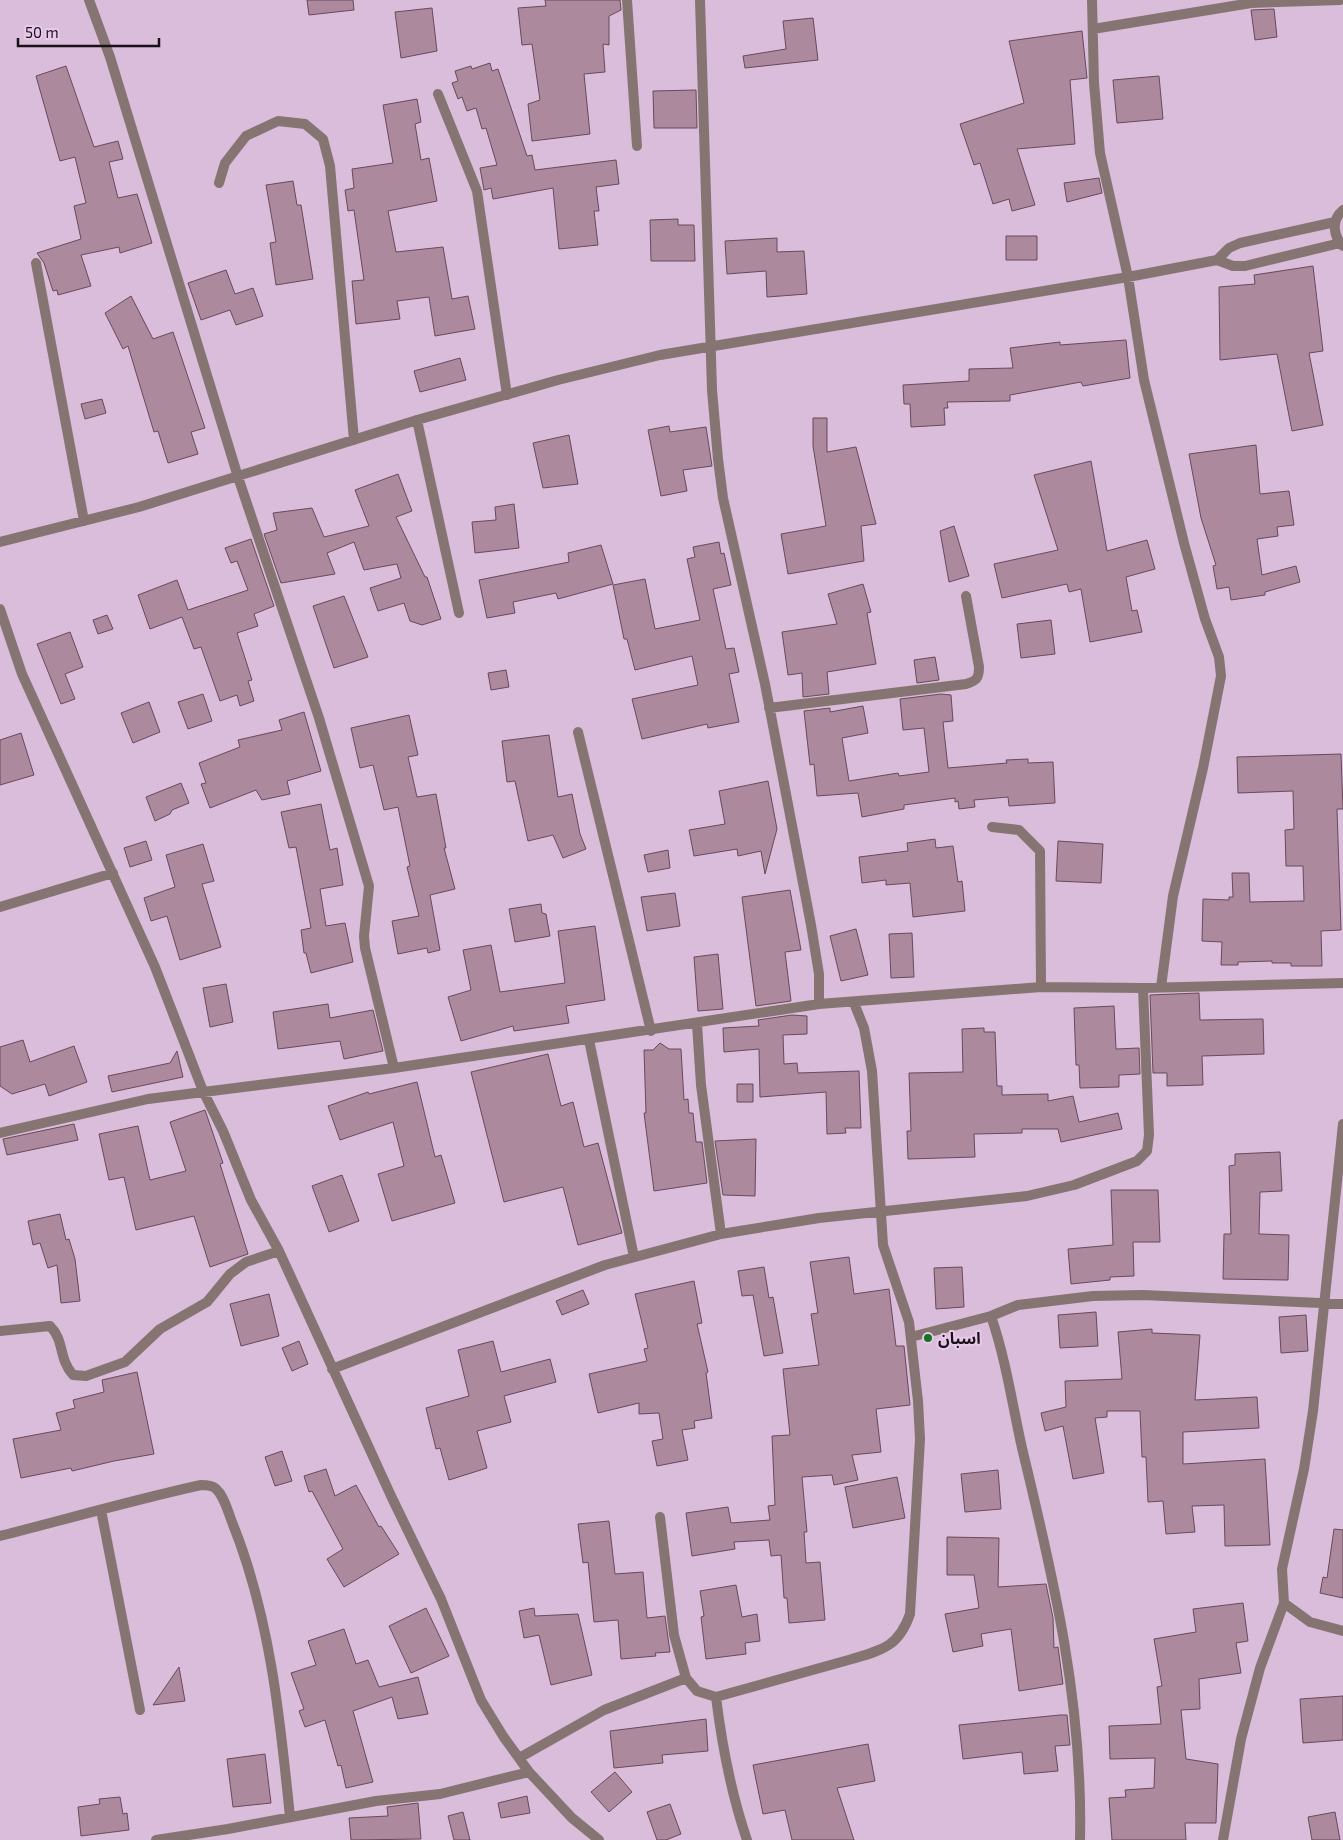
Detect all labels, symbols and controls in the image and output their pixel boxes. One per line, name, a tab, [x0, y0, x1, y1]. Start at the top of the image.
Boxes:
scale bar	[18, 15, 159, 47]
text: 50 m	[25, 23, 59, 41]
place label: اسبان	[938, 1328, 981, 1348]
marker: اسبان	[922, 1332, 934, 1344]

